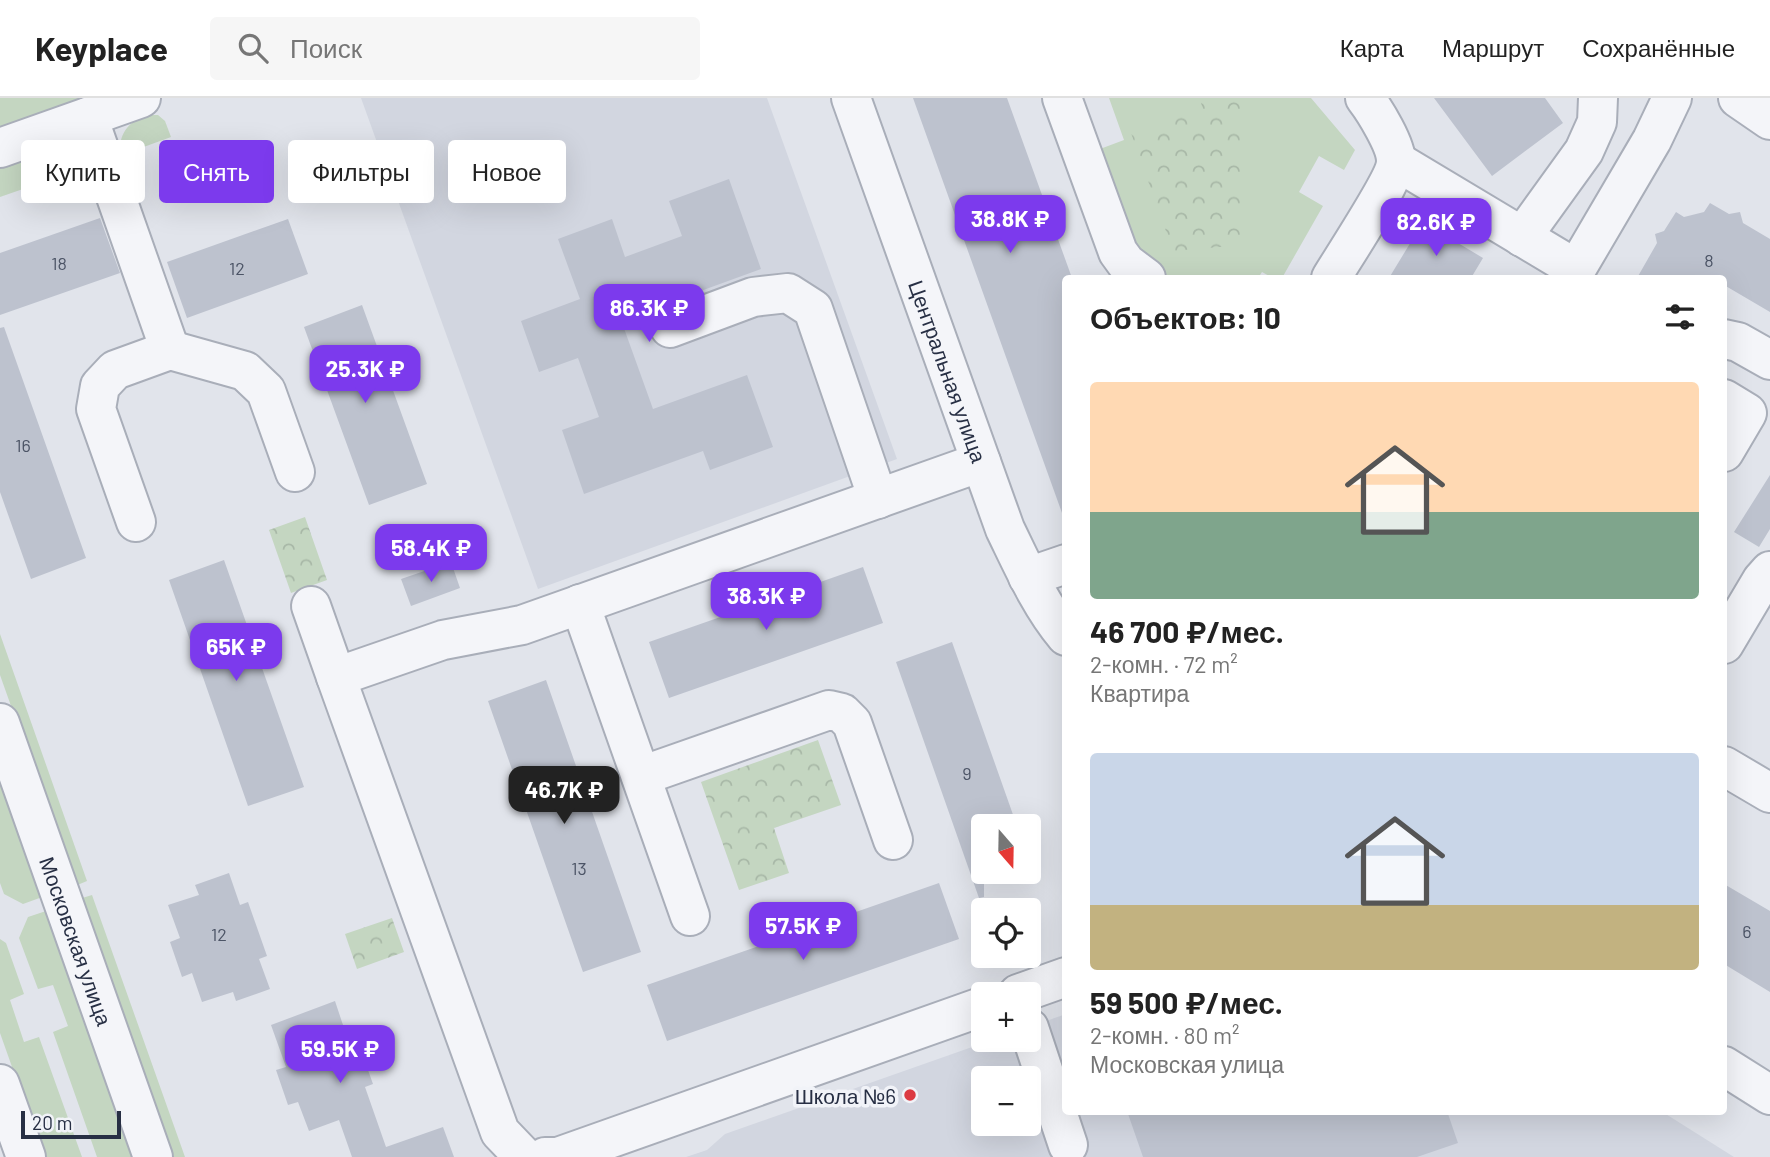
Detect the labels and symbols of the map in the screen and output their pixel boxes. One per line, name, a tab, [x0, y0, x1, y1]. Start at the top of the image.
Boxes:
pin: 38.8K ₽	[945, 195, 1075, 255]
pin: 82.6K ₽	[1371, 198, 1501, 258]
house number: 8	[1704, 249, 1714, 271]
house number: 18	[51, 252, 67, 274]
house number: 12	[229, 257, 245, 279]
street label: Центральная улица	[905, 277, 993, 466]
pin: 86.3K ₽	[584, 285, 714, 344]
pin: 25.3K ₽	[300, 345, 430, 405]
house number: 16	[15, 434, 31, 456]
pin: 58.4K ₽	[366, 524, 496, 584]
pin: 38.3K ₽	[701, 573, 831, 632]
pin: 65K ₽	[187, 624, 285, 683]
house number: 9	[962, 762, 972, 784]
pin: 46.7K ₽	[499, 766, 629, 826]
north arrow	[971, 814, 1041, 884]
street label: Московская улица	[36, 853, 118, 1029]
house number: 13	[571, 857, 587, 879]
pin: 57.5K ₽	[738, 902, 868, 962]
house number: 6	[1742, 920, 1752, 942]
house number: 12	[211, 923, 227, 945]
pin: 59.5K ₽	[275, 1026, 405, 1085]
place label: Школа №6	[795, 1083, 896, 1108]
marker: Школа №6	[902, 1087, 918, 1103]
scale bar	[21, 1108, 121, 1140]

